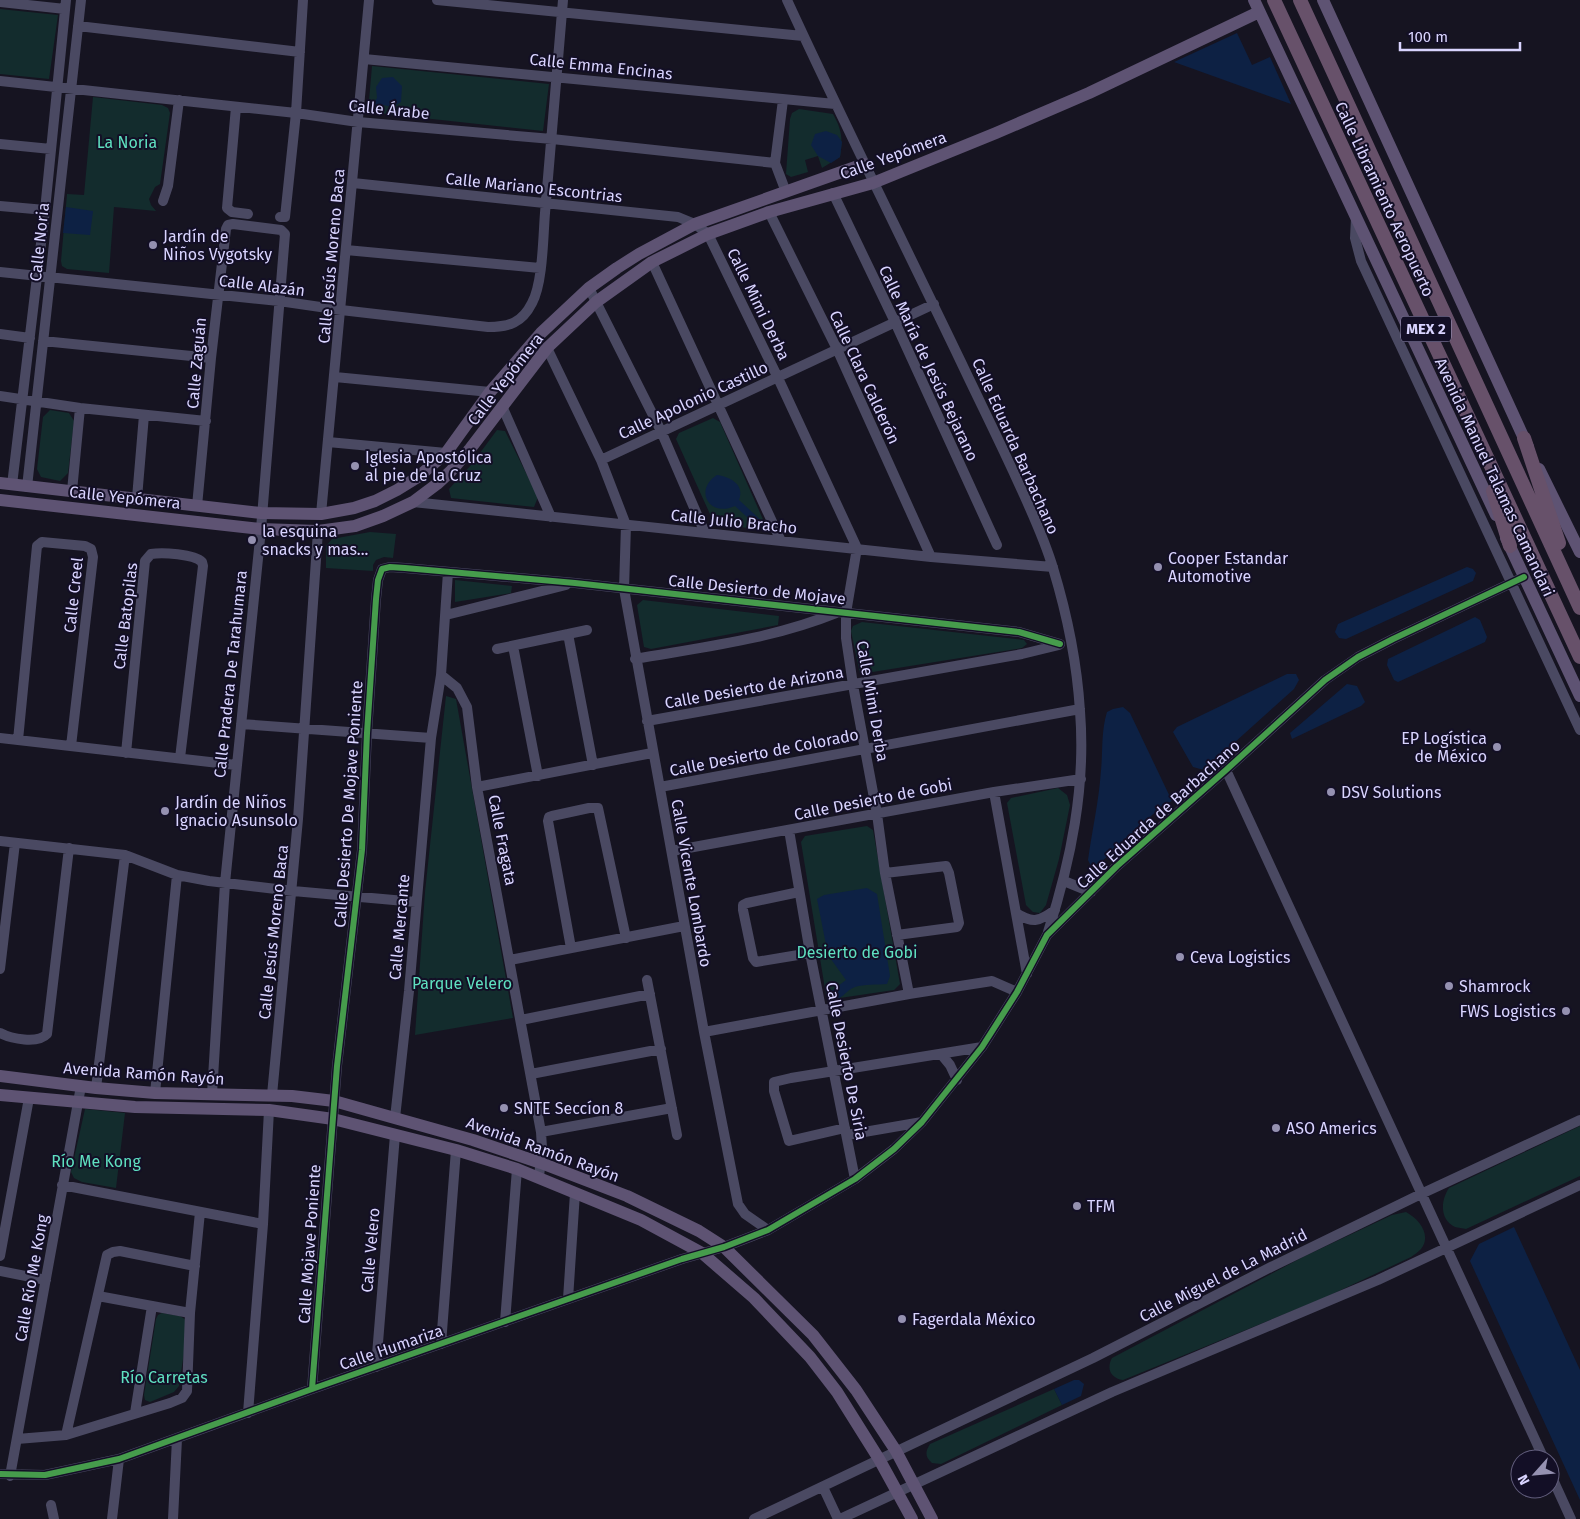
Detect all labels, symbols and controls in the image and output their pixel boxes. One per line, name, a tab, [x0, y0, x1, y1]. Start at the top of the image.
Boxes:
scale bar	[1400, 20, 1520, 52]
text: 100 m	[1408, 28, 1448, 46]
street label: Calle Emma Encinas	[528, 50, 673, 83]
street label: Calle Árabe	[348, 95, 430, 123]
street label: Calle Libramiento Aeropuerto	[1331, 99, 1438, 300]
street label: Calle Yepómera	[837, 127, 949, 184]
park label: La Noria	[97, 133, 157, 152]
street label: Calle Jesús Moreno Baca	[314, 168, 349, 344]
street label: Calle Mariano Escontrias	[445, 169, 623, 206]
street label: Calle Noria	[26, 202, 53, 282]
place label: Jardín de Niños Vygotsky	[163, 227, 272, 264]
marker: Jardín de Niños Vygotsky	[147, 239, 159, 251]
street label: Calle Mimi Derba	[723, 245, 794, 363]
street label: Calle María de Jesús Bejarano	[875, 262, 982, 464]
street label: Calle Alazán	[218, 271, 306, 300]
street label: Calle Clara Calderón	[825, 308, 904, 447]
street label: Calle Zaguán	[183, 316, 210, 410]
road number: MEX 2	[1401, 316, 1451, 342]
street label: Calle Yepómera	[463, 329, 547, 429]
street label: Calle Eduarda Barbachano	[968, 355, 1063, 537]
street label: Avenida Manuel Talamas Camandari	[1431, 355, 1558, 600]
street label: Calle Apolonio Castillo	[615, 357, 771, 443]
place label: Iglesia Apostólica al pie de la Cruz	[365, 448, 492, 485]
marker: Iglesia Apostólica al pie de la Cruz	[349, 460, 361, 472]
street label: Calle Yepómera	[68, 482, 182, 513]
street label: Calle Julio Bracho	[670, 505, 798, 538]
place label: la esquina snacks y mas...	[262, 522, 369, 559]
marker: la esquina snacks y mas...	[246, 534, 258, 546]
place label: Cooper Estandar Automotive	[1168, 549, 1289, 586]
street label: Calle Creel	[60, 556, 87, 634]
marker: Cooper Estandar Automotive	[1152, 561, 1164, 573]
street label: Calle Batopilas	[110, 562, 141, 671]
street label: Calle Pradera De Tarahumara	[210, 569, 251, 779]
street label: Calle Desierto de Mojave	[667, 571, 847, 608]
street label: Calle Mimi Derba	[853, 639, 892, 763]
street label: Calle Desierto de Arizona	[663, 662, 845, 713]
street label: Calle Desierto De Mojave Poniente	[330, 680, 367, 928]
street label: Calle Desierto de Colorado	[668, 725, 860, 780]
place label: EP Logística de México	[1401, 729, 1487, 766]
street label: Calle Eduarda de Barbachano	[1073, 736, 1244, 893]
marker: EP Logística de México	[1491, 741, 1503, 753]
street label: Calle Desierto de Gobi	[792, 775, 954, 824]
place label: DSV Solutions	[1341, 783, 1441, 802]
marker: DSV Solutions	[1325, 786, 1337, 798]
place label: Jardín de Niños Ignacio Asunsolo	[175, 793, 298, 830]
street label: Calle Fragata	[484, 793, 521, 887]
street label: Calle Vicente Lombardo	[667, 798, 716, 969]
marker: Jardín de Niños Ignacio Asunsolo	[159, 805, 171, 817]
street label: Calle Jesús Moreno Baca	[255, 844, 292, 1020]
street label: Calle Mercante	[385, 873, 414, 981]
park label: Desierto de Gobi	[796, 943, 918, 962]
place label: Ceva Logistics	[1190, 948, 1290, 967]
marker: Ceva Logistics	[1174, 951, 1186, 963]
park label: Parque Velero	[412, 974, 512, 993]
place label: Shamrock	[1459, 977, 1531, 996]
street label: Calle Desierto De Siria	[822, 980, 871, 1142]
marker: Shamrock	[1443, 980, 1455, 992]
place label: FWS Logistics	[1460, 1002, 1556, 1021]
marker: FWS Logistics	[1560, 1005, 1572, 1017]
street label: Avenida Ramón Rayón	[63, 1058, 225, 1089]
place label: SNTE Seccíon 8	[514, 1099, 624, 1118]
marker: SNTE Seccíon 8	[498, 1102, 510, 1114]
street label: Avenida Ramón Rayón	[464, 1113, 622, 1186]
place label: ASO Americs	[1286, 1119, 1377, 1138]
marker: ASO Americs	[1270, 1122, 1282, 1134]
park label: Río Me Kong	[51, 1152, 141, 1171]
street label: Calle Mojave Poniente	[294, 1164, 325, 1324]
place label: TFM	[1087, 1197, 1115, 1216]
marker: TFM	[1071, 1200, 1083, 1212]
street label: Calle Velero	[357, 1207, 384, 1293]
street label: Calle Río Me Kong	[11, 1212, 52, 1343]
street label: Calle Miguel de La Madrid	[1136, 1225, 1310, 1326]
place label: Fagerdala México	[912, 1310, 1036, 1329]
marker: Fagerdala México	[896, 1313, 908, 1325]
street label: Calle Humariza	[337, 1321, 445, 1374]
park label: Río Carretas	[120, 1368, 208, 1387]
north arrow	[1510, 1449, 1560, 1499]
text: N	[1514, 1472, 1534, 1488]

